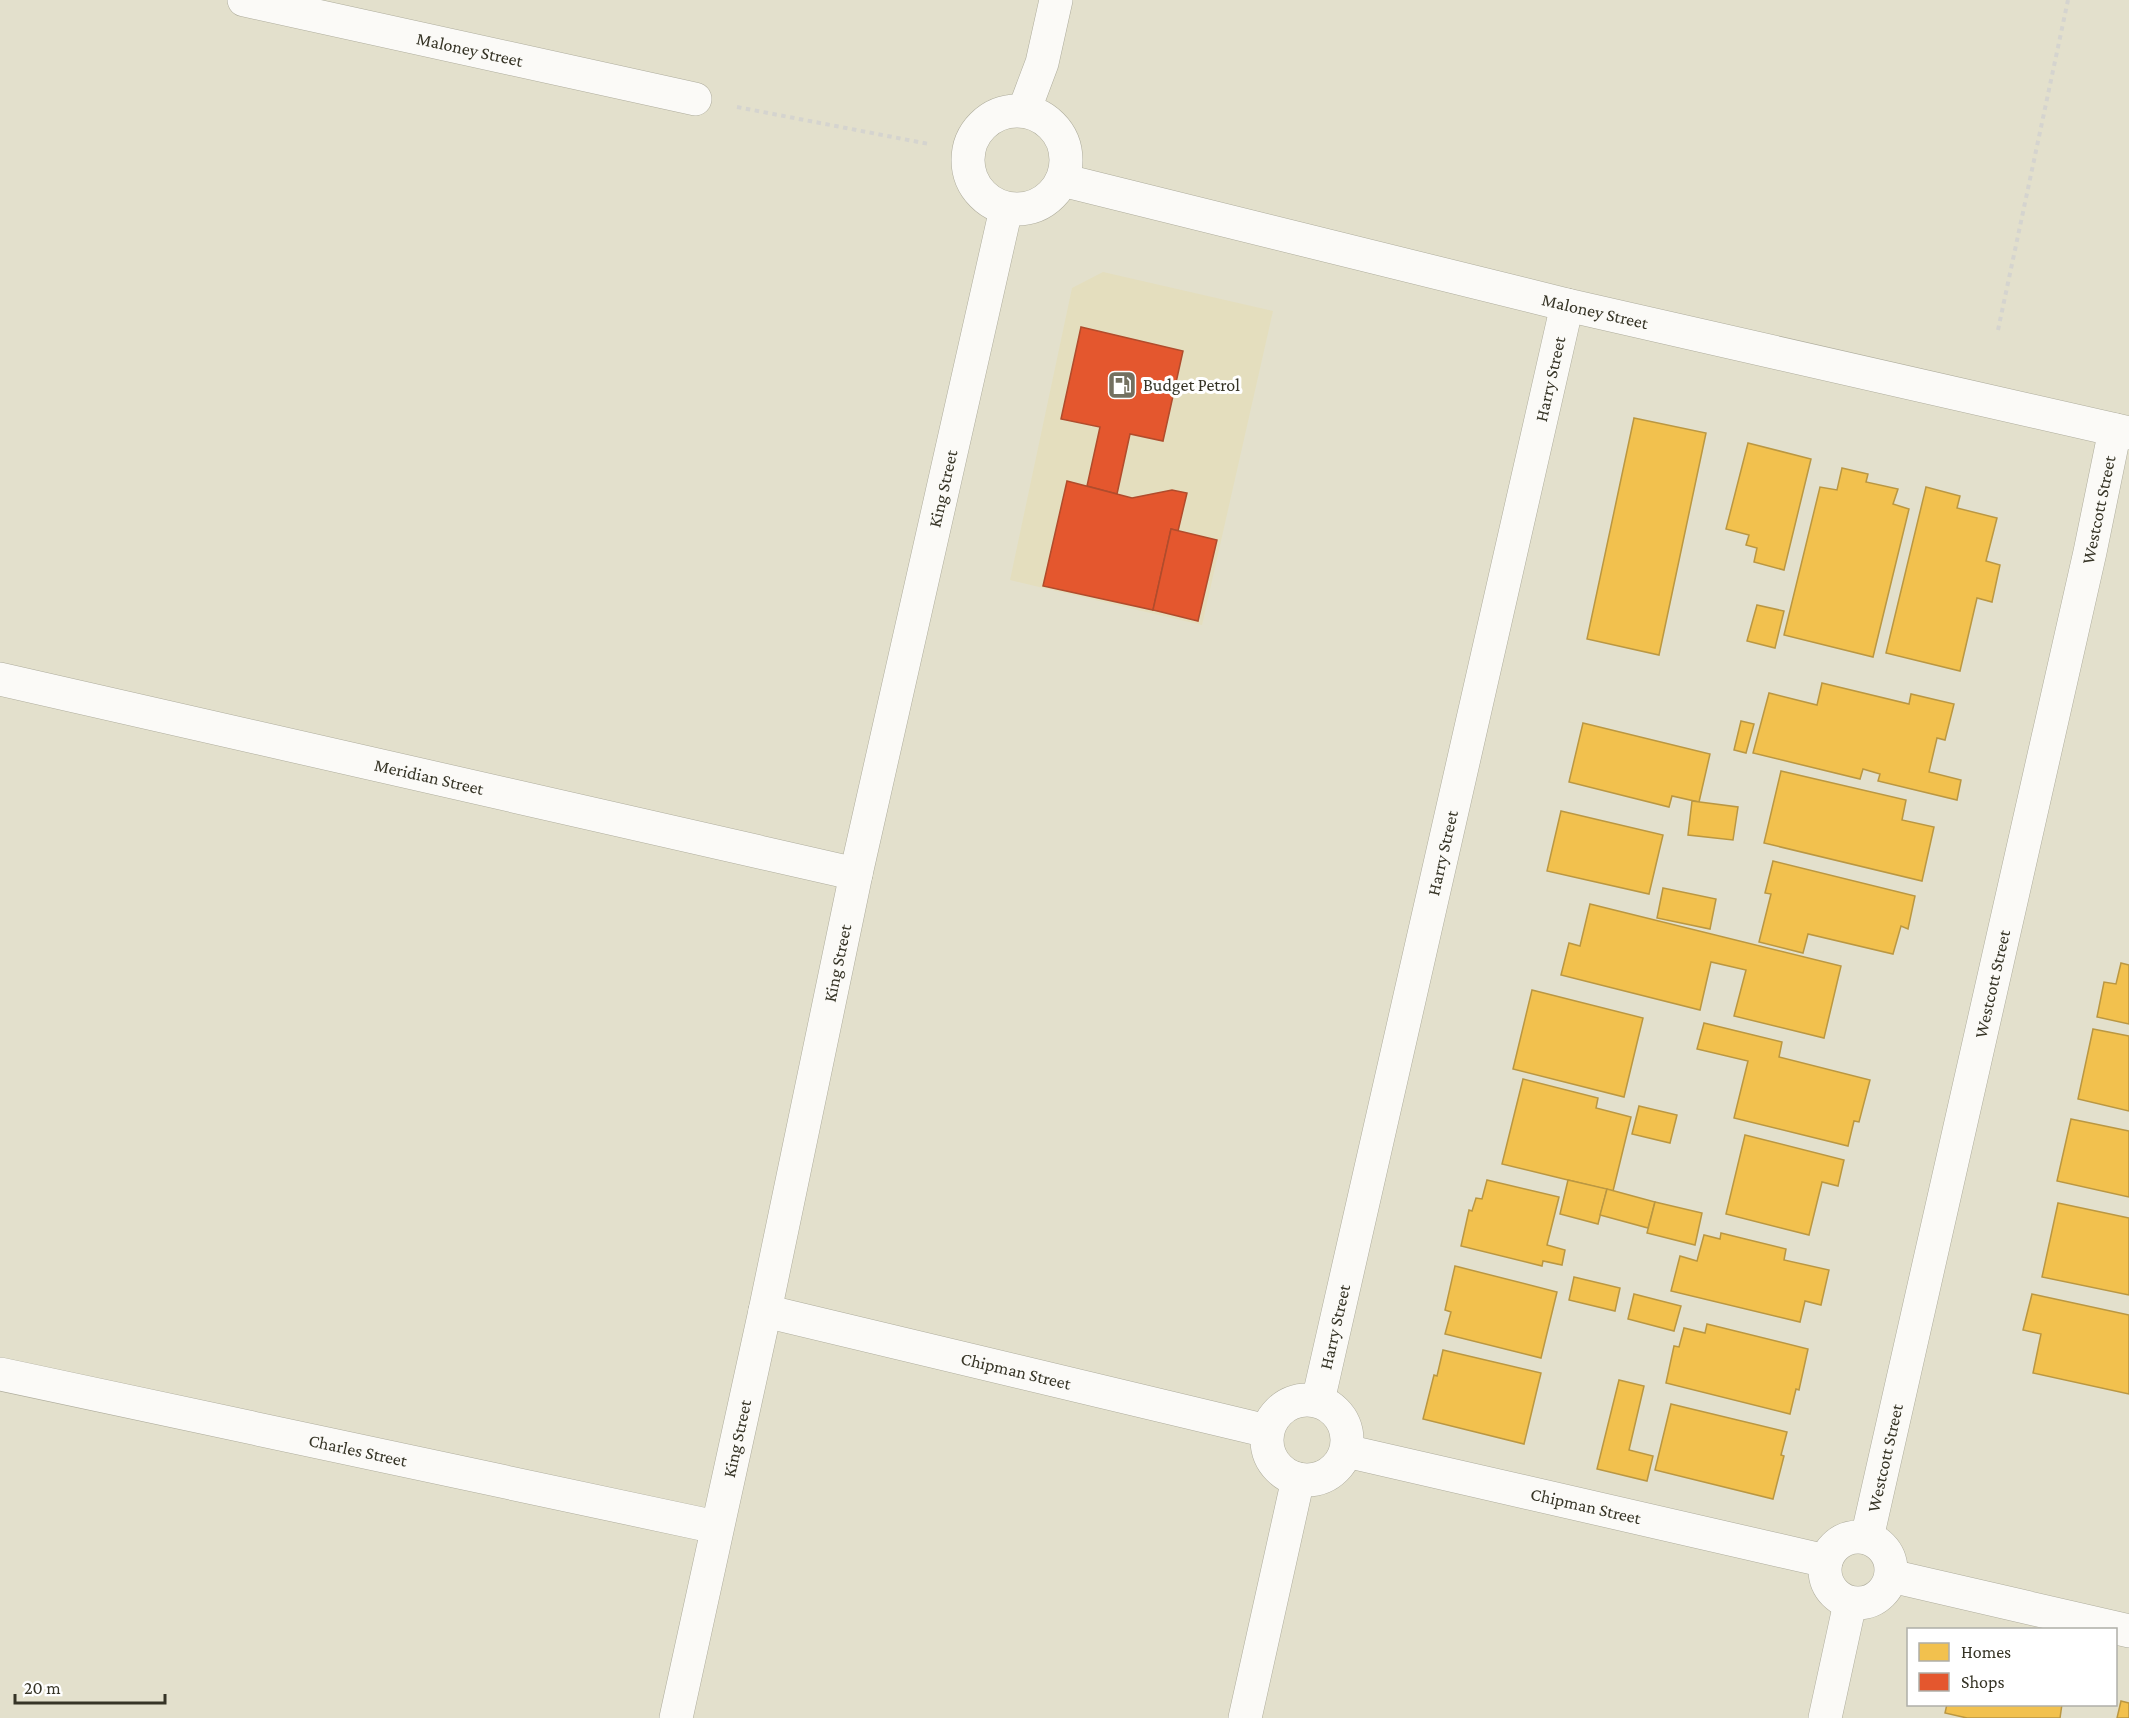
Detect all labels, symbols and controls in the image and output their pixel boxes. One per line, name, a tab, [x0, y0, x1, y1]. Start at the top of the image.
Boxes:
street label: Maloney Street	[415, 28, 526, 71]
street label: Maloney Street	[1540, 289, 1651, 333]
street label: Harry Street	[1531, 333, 1570, 424]
fuel station icon: Budget Petrol	[1106, 369, 1138, 401]
place label: Budget Petrol	[1143, 375, 1240, 395]
street label: King Street	[924, 447, 962, 529]
street label: Westcott Street	[2078, 453, 2120, 566]
street label: Meridian Street	[372, 755, 487, 799]
street label: Harry Street	[1423, 807, 1462, 898]
street label: King Street	[820, 921, 856, 1004]
street label: Westcott Street	[1970, 927, 2014, 1040]
street label: Harry Street	[1315, 1281, 1354, 1371]
street label: Chipman Street	[959, 1348, 1074, 1394]
street label: King Street	[719, 1397, 756, 1479]
street label: Westcott Street	[1863, 1401, 1907, 1514]
street label: Charles Street	[307, 1430, 410, 1471]
street label: Chipman Street	[1529, 1484, 1644, 1528]
legend	[1907, 1628, 2117, 1706]
text: Homes	[1961, 1642, 2011, 1662]
scale bar	[15, 1667, 165, 1705]
text: Shops	[1961, 1672, 2005, 1692]
text: 20 m	[24, 1678, 61, 1698]

